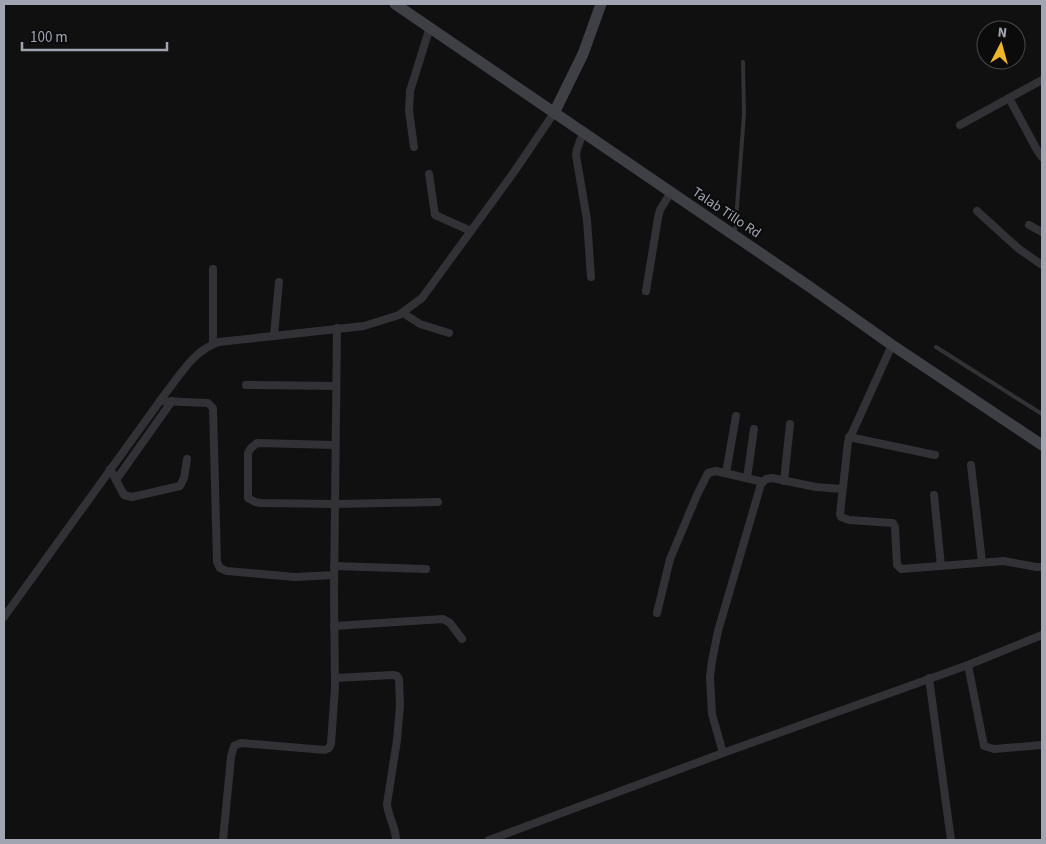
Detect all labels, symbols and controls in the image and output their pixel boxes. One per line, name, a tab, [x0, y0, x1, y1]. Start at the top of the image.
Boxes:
scale bar	[22, 20, 168, 52]
north arrow	[976, 20, 1026, 70]
text: N	[997, 23, 1008, 43]
text: 100 m	[30, 27, 68, 48]
street label: Talab Tillo Rd	[688, 183, 765, 243]

